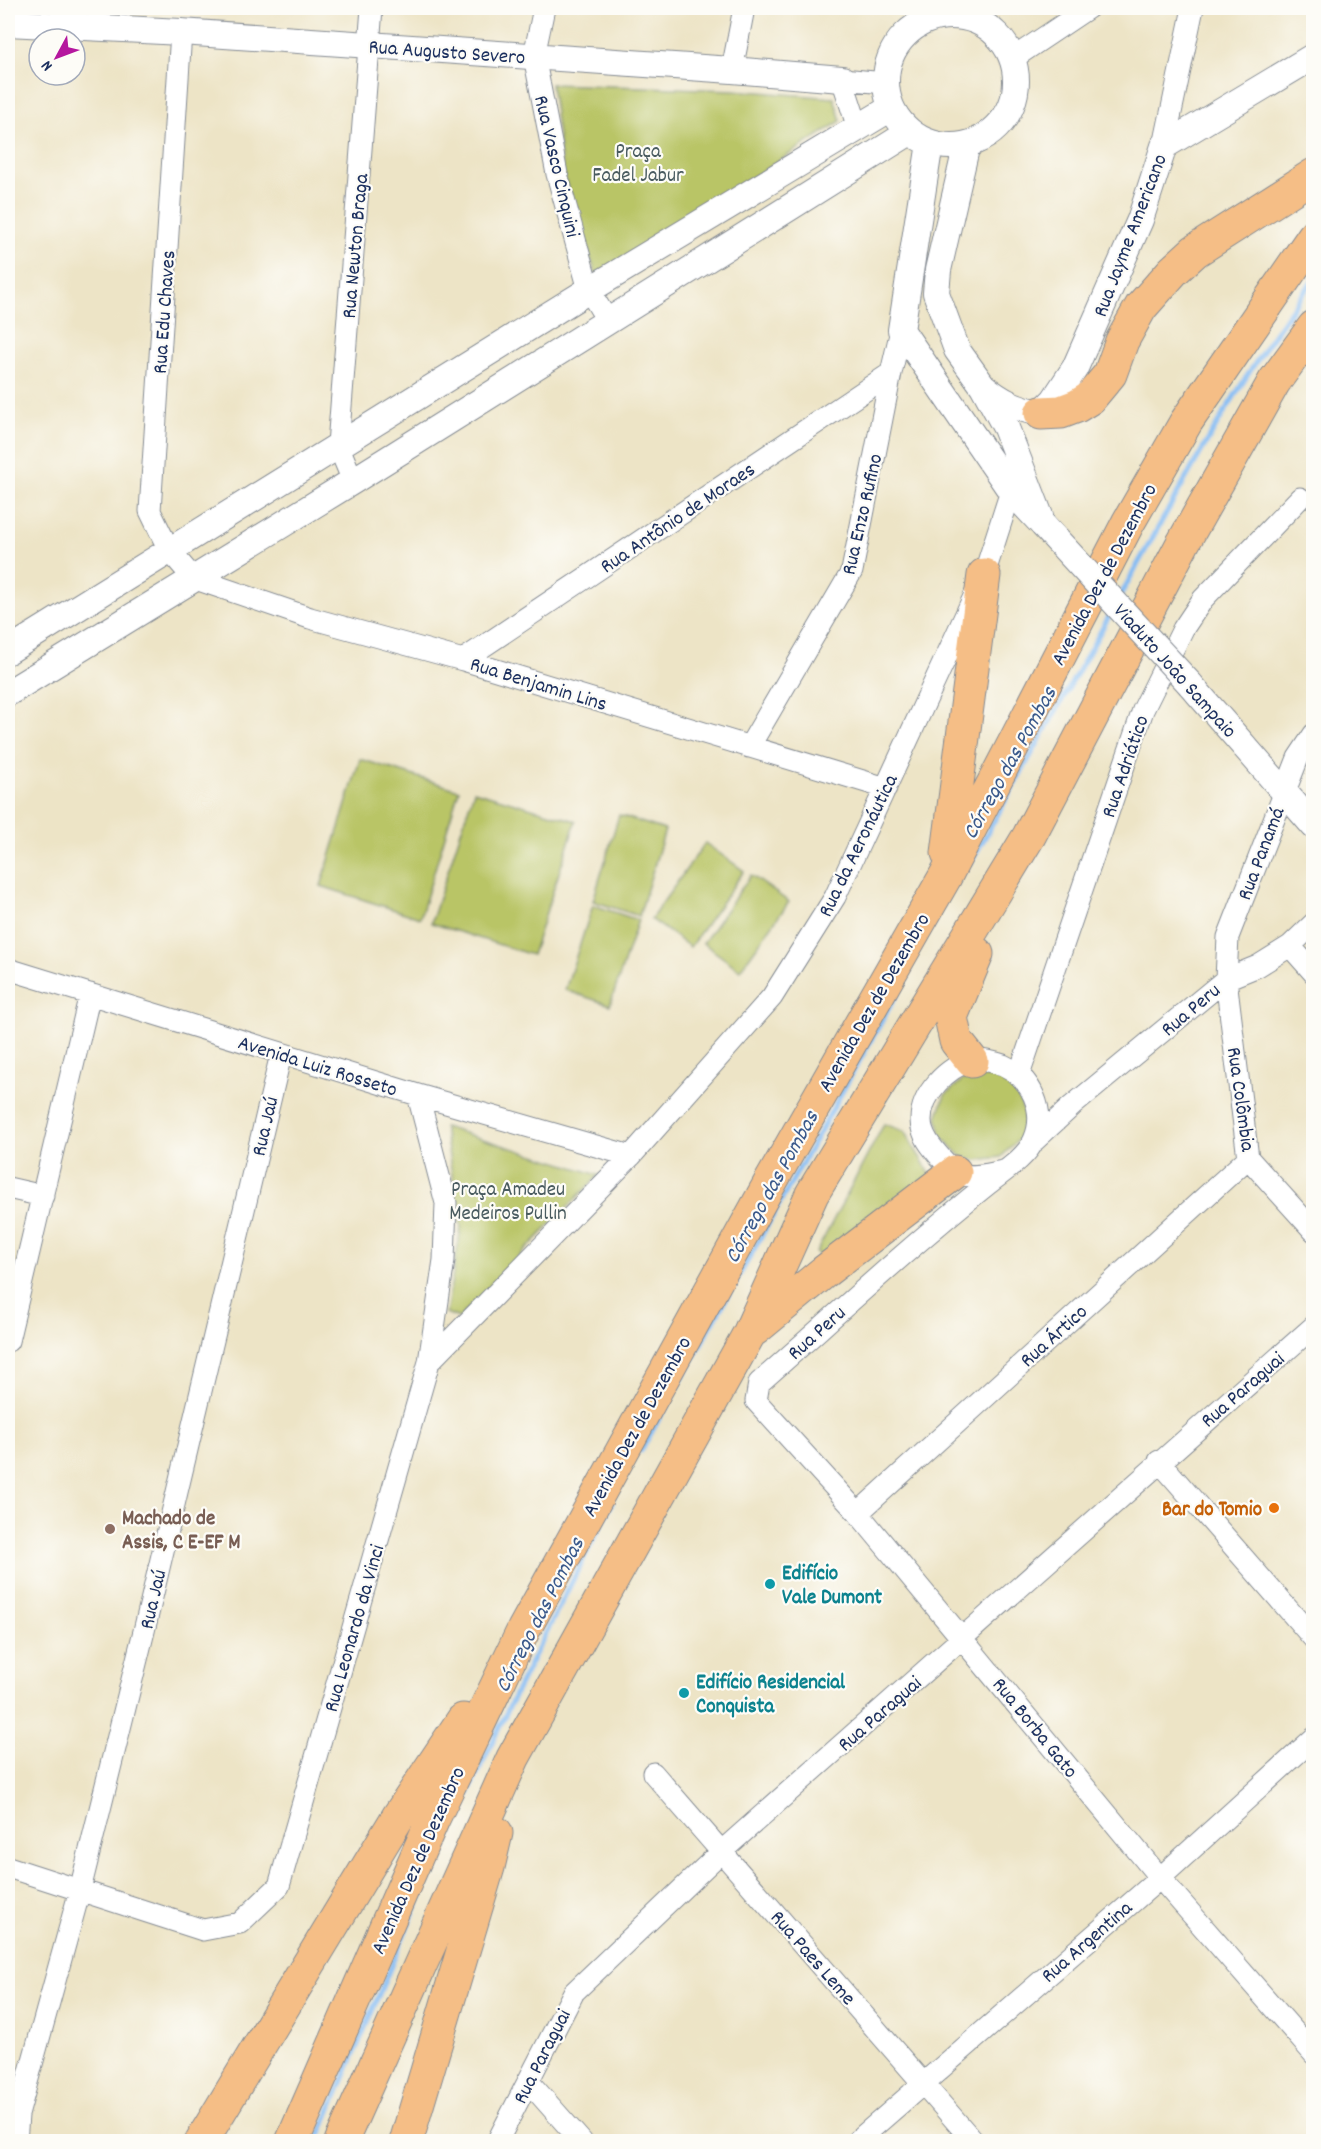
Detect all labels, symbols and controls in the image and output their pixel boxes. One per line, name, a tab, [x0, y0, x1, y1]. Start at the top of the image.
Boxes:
north arrow	[27, 27, 87, 87]
street label: Rua Augusto Severo	[367, 34, 526, 74]
text: N	[36, 55, 59, 76]
street label: Rua Vasco Cinquini	[524, 93, 586, 241]
park label: Praça Fadel Jabur	[592, 138, 684, 192]
street label: Rua Jayme Americano	[1087, 150, 1177, 322]
street label: Rua Newton Braga	[336, 171, 378, 320]
street label: Rua Edu Chaves	[147, 249, 185, 375]
street label: Rua Enzo Rufino	[835, 451, 892, 578]
street label: Rua Antônio de Moraes	[595, 456, 762, 583]
street label: Avenida Dez de Dezembro	[1045, 479, 1166, 672]
street label: Viaduto João Sampaio	[1105, 598, 1243, 746]
street label: Rua Benjamin Lins	[466, 651, 610, 721]
water label: Córrego das Pombas	[956, 681, 1066, 846]
street label: Rua Adriático	[1095, 712, 1158, 822]
street label: Rua da Aeronáutica	[812, 769, 908, 923]
street label: Rua Panamá	[1231, 803, 1295, 905]
street label: Avenida Dez de Dezembro	[812, 908, 939, 1099]
street label: Rua Peru	[1156, 977, 1228, 1045]
street label: Avenida Luiz Rosseto	[234, 1029, 401, 1106]
street label: Rua Colômbia	[1217, 1045, 1261, 1155]
street label: Rua Jaú	[246, 1094, 288, 1160]
water label: Córrego das Pombas	[718, 1105, 828, 1270]
park label: Praça Amadeu Medeiros Pullin	[449, 1176, 567, 1230]
street label: Rua Ártico	[1015, 1299, 1096, 1376]
street label: Rua Peru	[782, 1300, 854, 1369]
street label: Avenida Dez de Dezembro	[576, 1332, 701, 1523]
street label: Rua Paraguai	[1195, 1346, 1293, 1436]
place label: Bar do Tomio	[1162, 1496, 1262, 1526]
marker: Bar do Tomio	[1267, 1501, 1281, 1515]
place label: Machado de Assis, C E-EF M	[122, 1505, 241, 1559]
marker: Machado de Assis, C E-EF M	[103, 1522, 117, 1536]
water label: Córrego das Pombas	[489, 1532, 594, 1698]
street label: Rua Leonardo da Vinci	[318, 1541, 394, 1716]
place label: Edifício Vale Dumont	[782, 1560, 882, 1614]
street label: Rua Jaú	[134, 1567, 176, 1633]
marker: Edifício Vale Dumont	[763, 1577, 777, 1591]
place label: Edifício Residencial Conquista	[696, 1669, 846, 1723]
street label: Rua Paraguai	[832, 1670, 930, 1760]
street label: Rua Borba Gato	[984, 1672, 1084, 1786]
marker: Edifício Residencial Conquista	[677, 1686, 691, 1700]
street label: Avenida Dez de Dezembro	[365, 1763, 475, 1960]
street label: Rua Argentina	[1036, 1894, 1141, 1991]
street label: Rua Paes Leme	[762, 1905, 862, 2013]
street label: Rua Paraguai	[507, 2005, 580, 2110]

